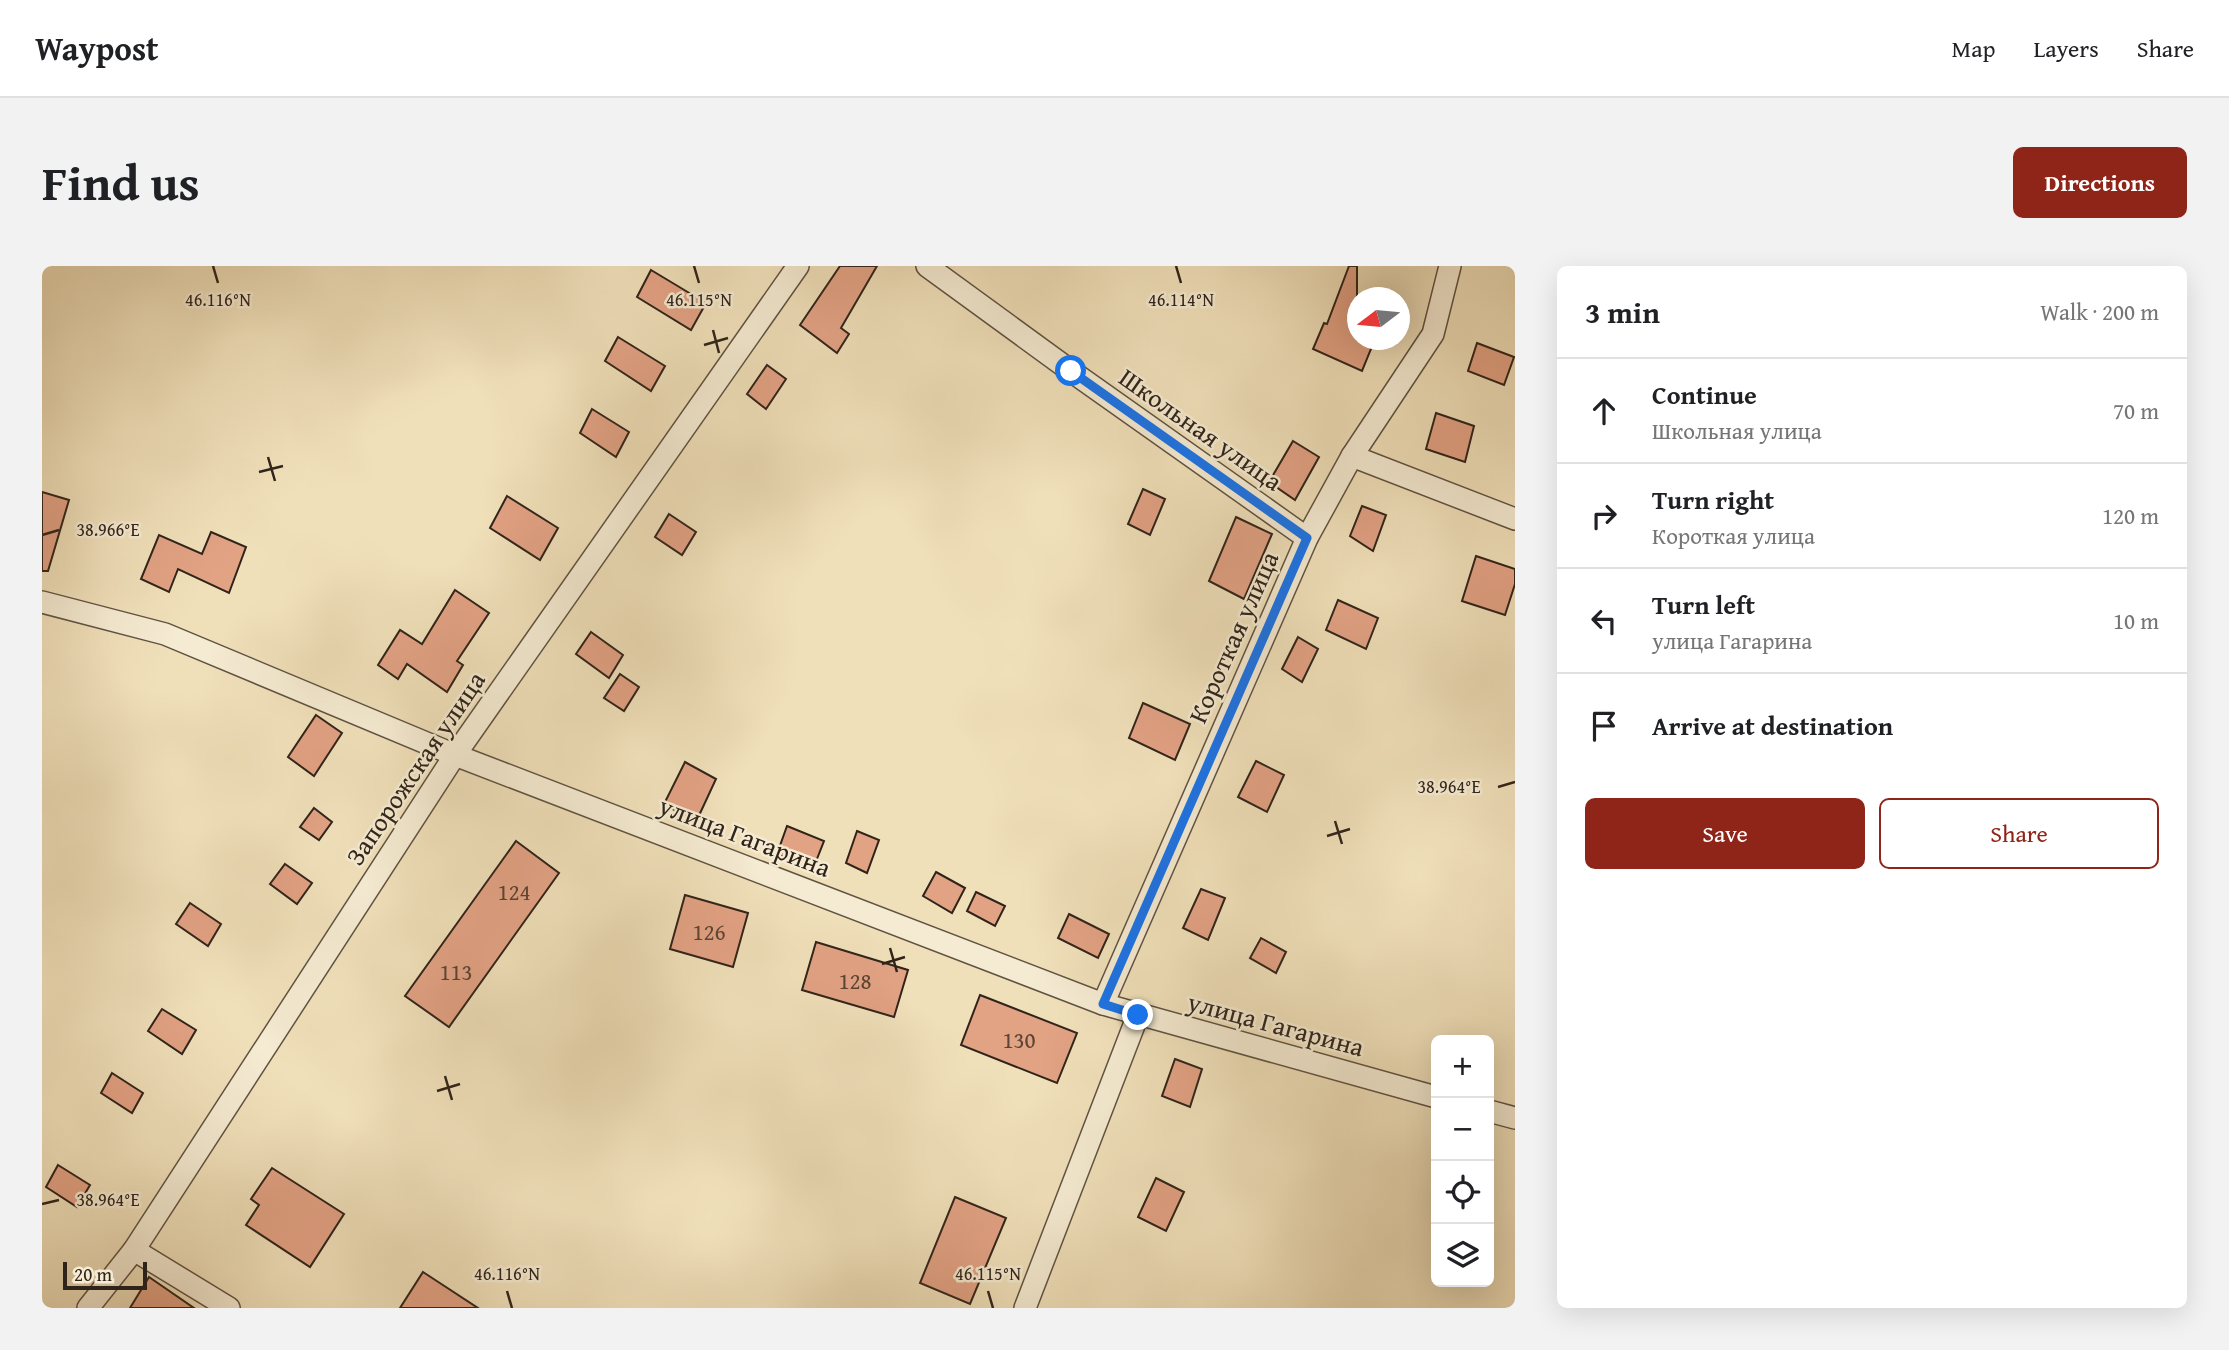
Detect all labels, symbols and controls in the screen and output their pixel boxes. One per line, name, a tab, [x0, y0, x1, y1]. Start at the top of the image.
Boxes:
text: Waypost	[35, 24, 159, 72]
text: Map	[1952, 31, 1995, 66]
text: Layers	[2033, 31, 2099, 66]
text: Share	[2137, 31, 2194, 66]
text: Find us	[42, 146, 200, 218]
button: Directions	[2013, 147, 2187, 218]
text: 46.116°N	[185, 286, 251, 313]
text: 46.115°N	[666, 286, 732, 313]
text: 46.114°N	[1148, 286, 1214, 313]
north arrow	[1347, 287, 1410, 350]
text: 3 min	[1585, 290, 1660, 334]
text: Walk · 200 m	[2040, 295, 2159, 328]
route start	[1055, 355, 1086, 386]
street label: Школьная улица	[1111, 358, 1291, 500]
text: Continue	[1652, 375, 1757, 414]
icon: ahead	[1585, 392, 1623, 430]
text: 70 m	[2113, 394, 2159, 427]
text: Школьная улица	[1652, 414, 1822, 447]
text: Turn right	[1652, 480, 1774, 519]
icon: right	[1585, 497, 1623, 535]
text: 120 m	[2102, 499, 2159, 532]
text: 38.966°E	[76, 516, 140, 543]
text: Короткая улица	[1652, 519, 1815, 552]
street label: Короткая улица	[1178, 544, 1289, 729]
text: Turn left	[1652, 585, 1755, 624]
icon: left	[1585, 602, 1623, 640]
text: 10 m	[2113, 604, 2159, 637]
text: улица Гагарина	[1652, 624, 1812, 657]
street label: Запорожская улица	[335, 663, 495, 873]
text: Arrive at destination	[1652, 706, 1893, 745]
icon: arrive	[1585, 707, 1623, 745]
text: 38.964°E	[1417, 773, 1481, 800]
street label: улица Гагарина	[652, 785, 837, 887]
button: Save	[1585, 798, 1865, 869]
button: Share	[1879, 798, 2159, 869]
house number: 124	[497, 875, 531, 908]
house number: 126	[692, 915, 726, 948]
house number: 113	[439, 955, 473, 988]
house number: 128	[838, 964, 872, 997]
street label: улица Гагарина	[1182, 981, 1369, 1066]
route end	[1122, 999, 1153, 1030]
house number: 130	[1002, 1023, 1036, 1056]
map controls	[1431, 1035, 1494, 1287]
button: +	[1431, 1035, 1494, 1098]
button: −	[1431, 1098, 1494, 1161]
button: locate	[1431, 1161, 1494, 1224]
text: 38.964°E	[76, 1186, 140, 1213]
button: layers	[1431, 1224, 1494, 1287]
scale bar	[63, 1259, 147, 1291]
text: 20 m	[74, 1260, 112, 1288]
text: 46.116°N	[474, 1260, 540, 1287]
text: 46.115°N	[955, 1260, 1021, 1287]

